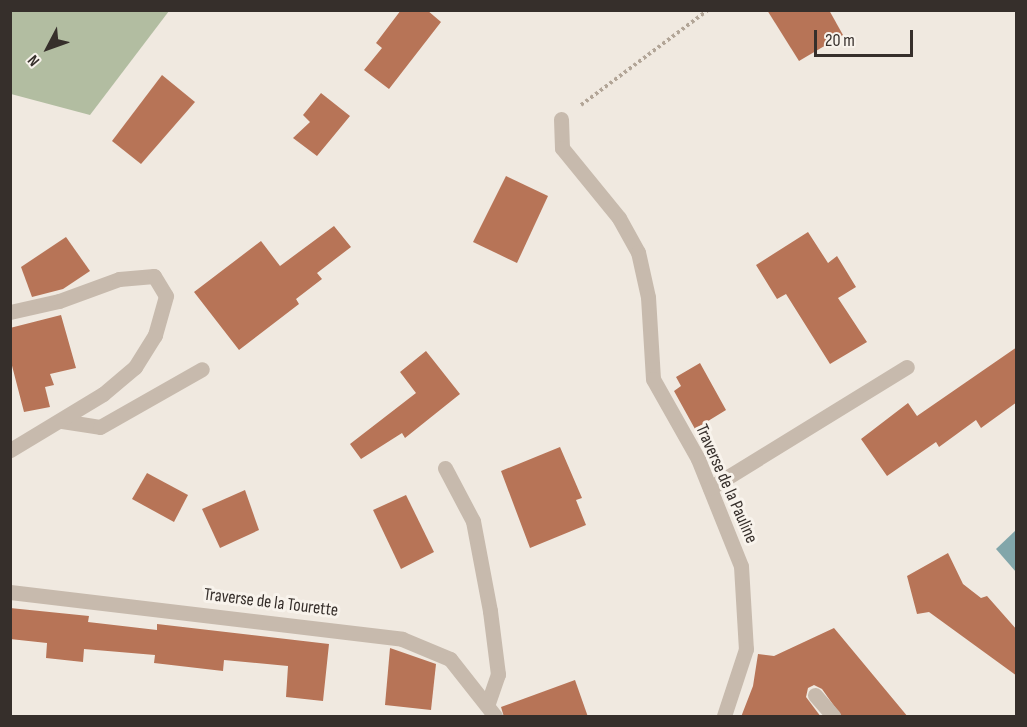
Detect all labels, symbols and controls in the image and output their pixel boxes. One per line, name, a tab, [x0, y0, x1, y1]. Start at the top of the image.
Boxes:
north arrow	[18, 18, 78, 78]
scale bar	[817, 18, 916, 56]
text: 20 m	[825, 30, 855, 51]
text: N	[24, 51, 44, 70]
street label: Traverse de la Pauline	[690, 421, 762, 547]
street label: Traverse de la Tourette	[203, 584, 339, 622]

